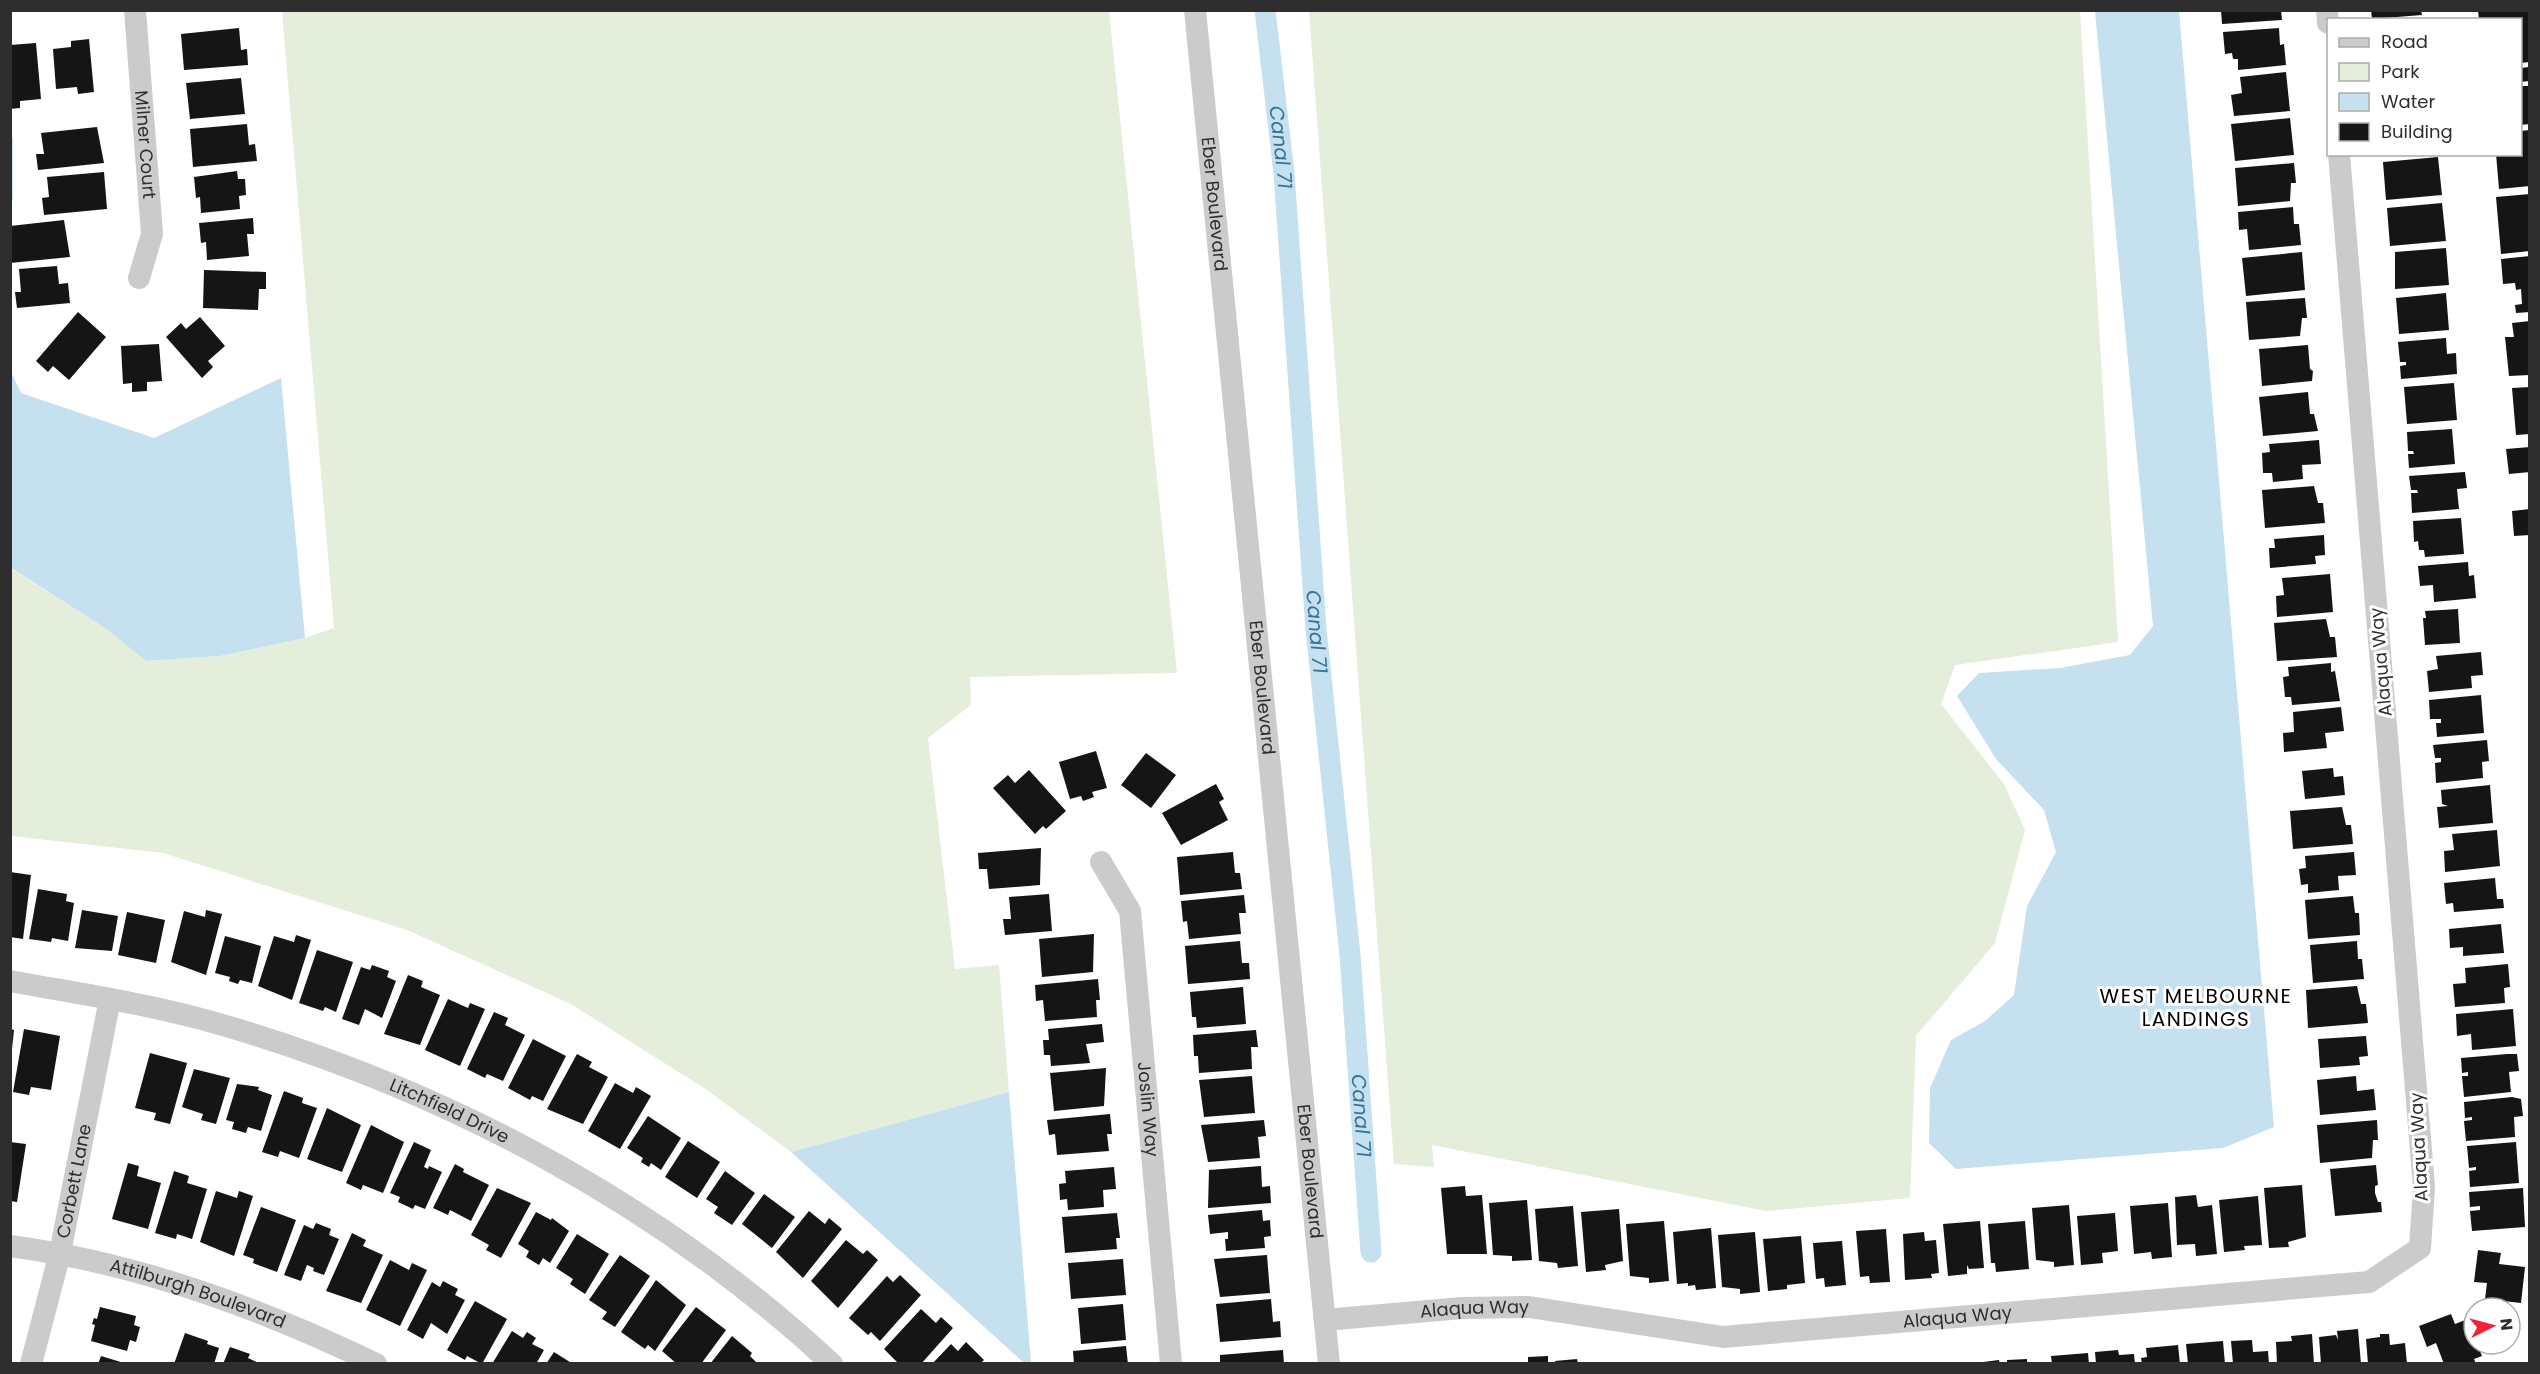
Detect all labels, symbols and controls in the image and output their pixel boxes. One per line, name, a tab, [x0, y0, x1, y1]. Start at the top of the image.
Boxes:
legend	[2327, 18, 2522, 156]
text: Road	[2381, 29, 2428, 54]
text: Park	[2381, 59, 2420, 84]
street label: Milner Court	[129, 89, 162, 200]
text: Water	[2381, 89, 2435, 114]
water label: Canal 71	[1262, 104, 1299, 190]
text: Building	[2381, 119, 2453, 144]
street label: Eber Boulevard	[1196, 136, 1234, 272]
water label: Canal 71	[1299, 589, 1335, 675]
street label: Alaqua Way	[2363, 607, 2398, 718]
street label: Eber Boulevard	[1243, 619, 1282, 756]
district label: WEST MELBOURNE LANDINGS	[2100, 982, 2292, 1033]
street label: Joslin Way	[1132, 1060, 1165, 1158]
street label: Litchfield Drive	[386, 1072, 514, 1149]
water label: Canal 71	[1344, 1073, 1378, 1158]
street label: Alaqua Way	[2403, 1092, 2434, 1202]
street label: Eber Boulevard	[1291, 1103, 1330, 1240]
street label: Corbett Lane	[50, 1122, 97, 1240]
street label: Attilburgh Boulevard	[107, 1252, 290, 1334]
street label: Alaqua Way	[1419, 1294, 1529, 1324]
north arrow	[2462, 1296, 2522, 1356]
street label: Alaqua Way	[1902, 1299, 2013, 1334]
text: N	[2494, 1317, 2518, 1332]

